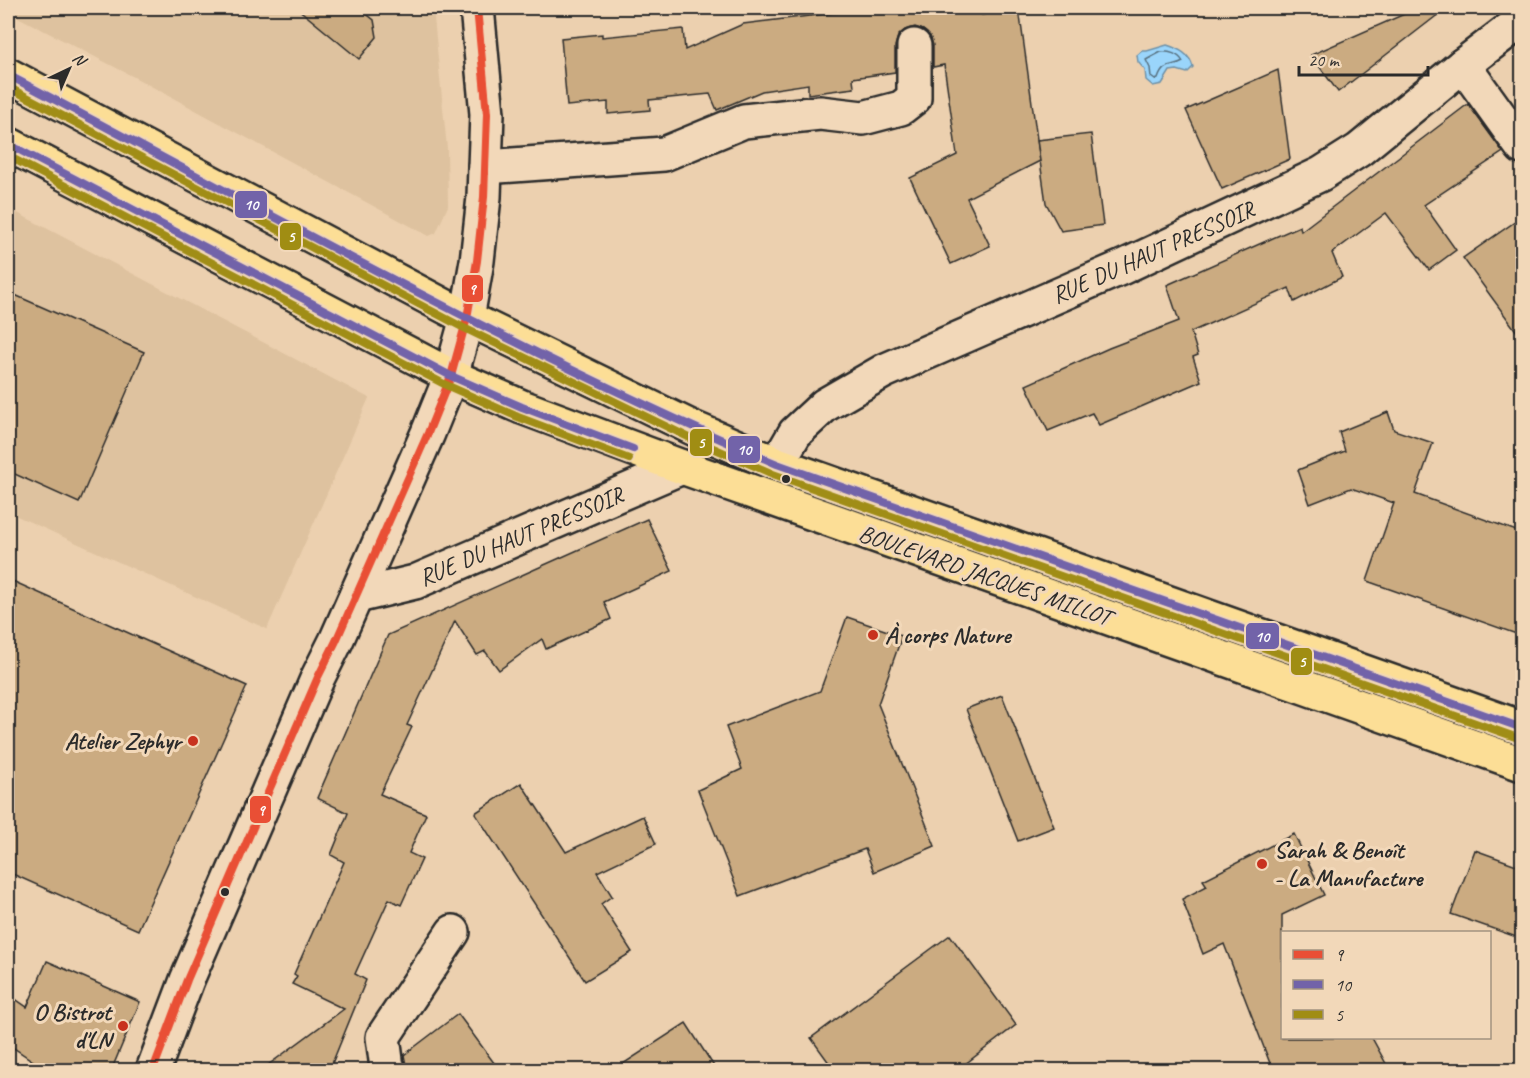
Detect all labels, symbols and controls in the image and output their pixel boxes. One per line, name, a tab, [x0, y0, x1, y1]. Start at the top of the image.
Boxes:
north arrow	[39, 39, 99, 99]
scale bar	[1299, 39, 1428, 77]
text: N	[68, 48, 91, 72]
text: 20 m	[1308, 49, 1341, 71]
line badge: 10	[234, 190, 268, 219]
street label: RUE DU HAUT PRESSOIR	[1047, 193, 1261, 310]
text: 10	[244, 195, 260, 215]
line badge: 5	[279, 222, 302, 251]
text: 5	[288, 227, 297, 247]
line badge: 9	[461, 274, 484, 303]
text: 9	[468, 279, 477, 299]
line badge: 5	[689, 428, 713, 457]
text: 5	[698, 433, 707, 453]
line badge: 10	[727, 435, 761, 464]
text: 10	[737, 440, 753, 460]
unlabelled marker	[780, 473, 792, 485]
street label: RUE DU HAUT PRESSOIR	[414, 479, 630, 593]
street label: BOULEVARD JACQUES MILLOT	[855, 518, 1120, 634]
place label: À corps Nature	[885, 620, 1012, 650]
line badge: 10	[1245, 622, 1280, 650]
text: 10	[1255, 627, 1271, 647]
marker: À corps Nature	[866, 628, 880, 642]
line badge: 5	[1290, 647, 1313, 676]
text: 5	[1299, 652, 1308, 672]
place label: Atelier Zephyr	[65, 726, 183, 756]
marker: Atelier Zephyr	[186, 734, 200, 748]
line badge: 9	[249, 795, 272, 824]
text: 9	[257, 800, 266, 820]
place label: Sarah & Benoît - La Manufacture	[1274, 835, 1424, 893]
marker: Sarah & Benoît - La Manufacture	[1255, 857, 1269, 871]
unlabelled marker	[219, 886, 231, 898]
legend	[1281, 931, 1491, 1039]
text: 9	[1335, 944, 1345, 966]
text: 10	[1335, 974, 1353, 996]
place label: O Bistrot d'LN	[34, 997, 115, 1055]
text: 5	[1335, 1004, 1344, 1026]
marker: O Bistrot d'LN	[116, 1019, 130, 1033]

